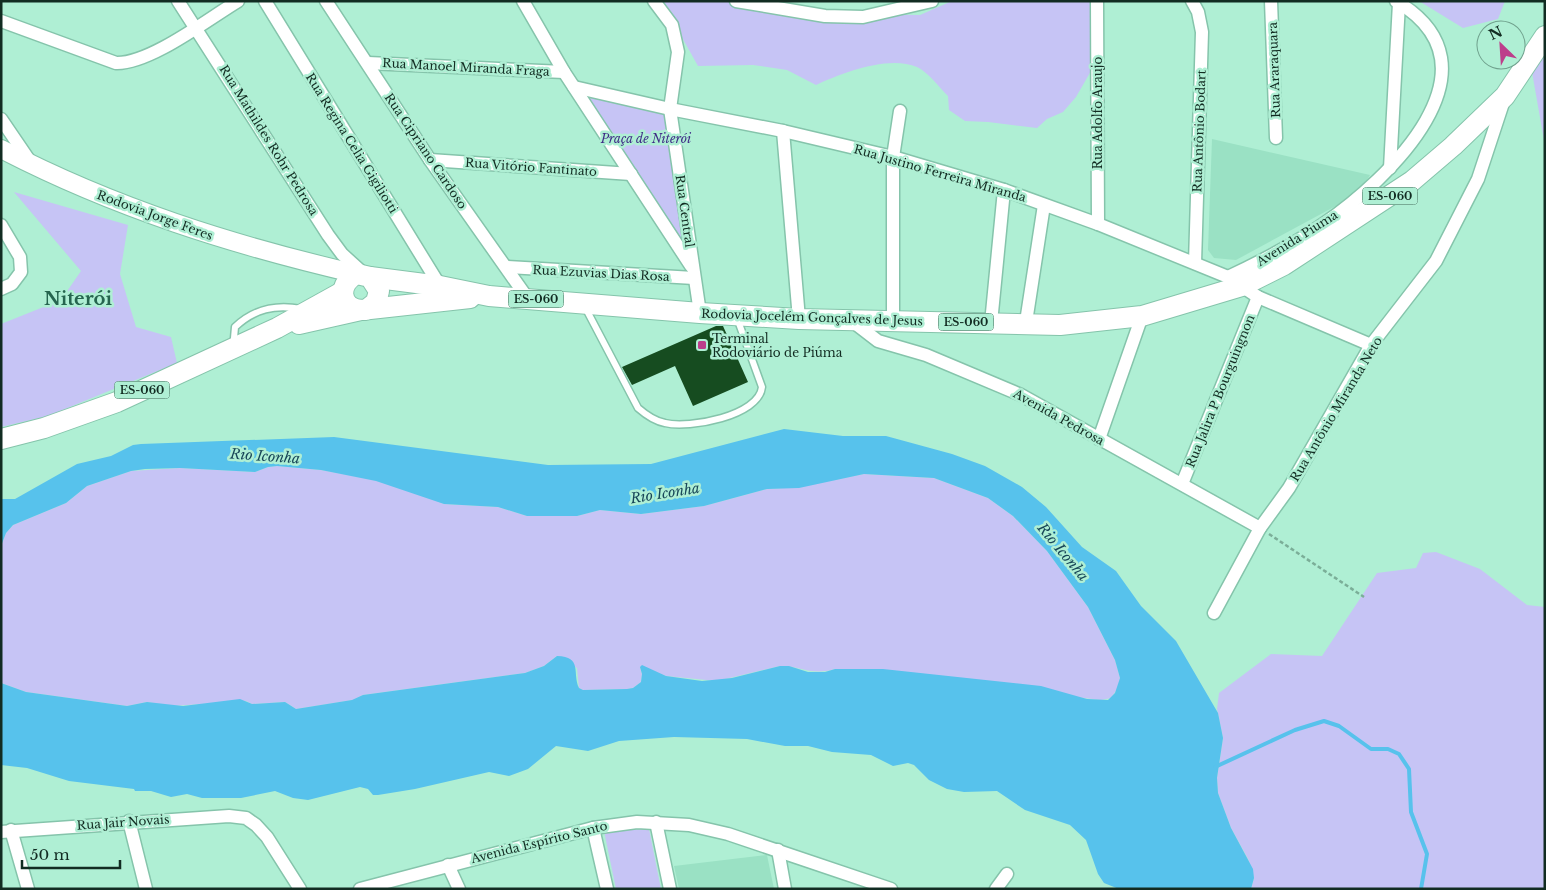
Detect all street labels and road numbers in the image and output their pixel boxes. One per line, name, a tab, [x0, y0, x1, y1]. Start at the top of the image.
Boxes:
street label: Rua Araraquara	[1265, 21, 1283, 118]
street label: Rua Manoel Miranda Fraga	[382, 55, 550, 79]
street label: Rua Adolfo Araujo	[1090, 57, 1105, 169]
street label: Rua Mathildes Rohr Pedrosa	[216, 62, 322, 218]
street label: Rua Antônio Bodart	[1189, 69, 1209, 193]
street label: Rua Regina Celia Gigiliotti	[303, 70, 401, 216]
street label: Rua Cipriano Cardoso	[382, 90, 470, 212]
street label: Rua Justino Ferreira Miranda	[852, 141, 1028, 205]
street label: Rua Vitório Fantinato	[464, 155, 598, 179]
street label: Rua Central	[672, 174, 698, 248]
street label: Rodovia Jorge Feres	[95, 187, 215, 243]
road number: ES-060	[1362, 188, 1418, 205]
street label: Avenida Piuma	[1253, 207, 1341, 269]
street label: Rua Ezuvias Dias Rosa	[532, 262, 670, 284]
road number: ES-060	[508, 290, 564, 308]
street label: Rodovia Jocelém Gonçalves de Jesus	[701, 306, 923, 328]
street label: Rua Jalira P Bourguingnon	[1182, 312, 1258, 470]
road number: ES-060	[938, 314, 994, 331]
street label: Rua Antônio Miranda Neto	[1287, 334, 1385, 484]
road number: ES-060	[114, 382, 170, 398]
street label: Avenida Pedrosa	[1010, 385, 1107, 448]
street label: Rua Jair Novais	[76, 811, 170, 833]
street label: Avenida Espírito Santo	[468, 818, 609, 866]

